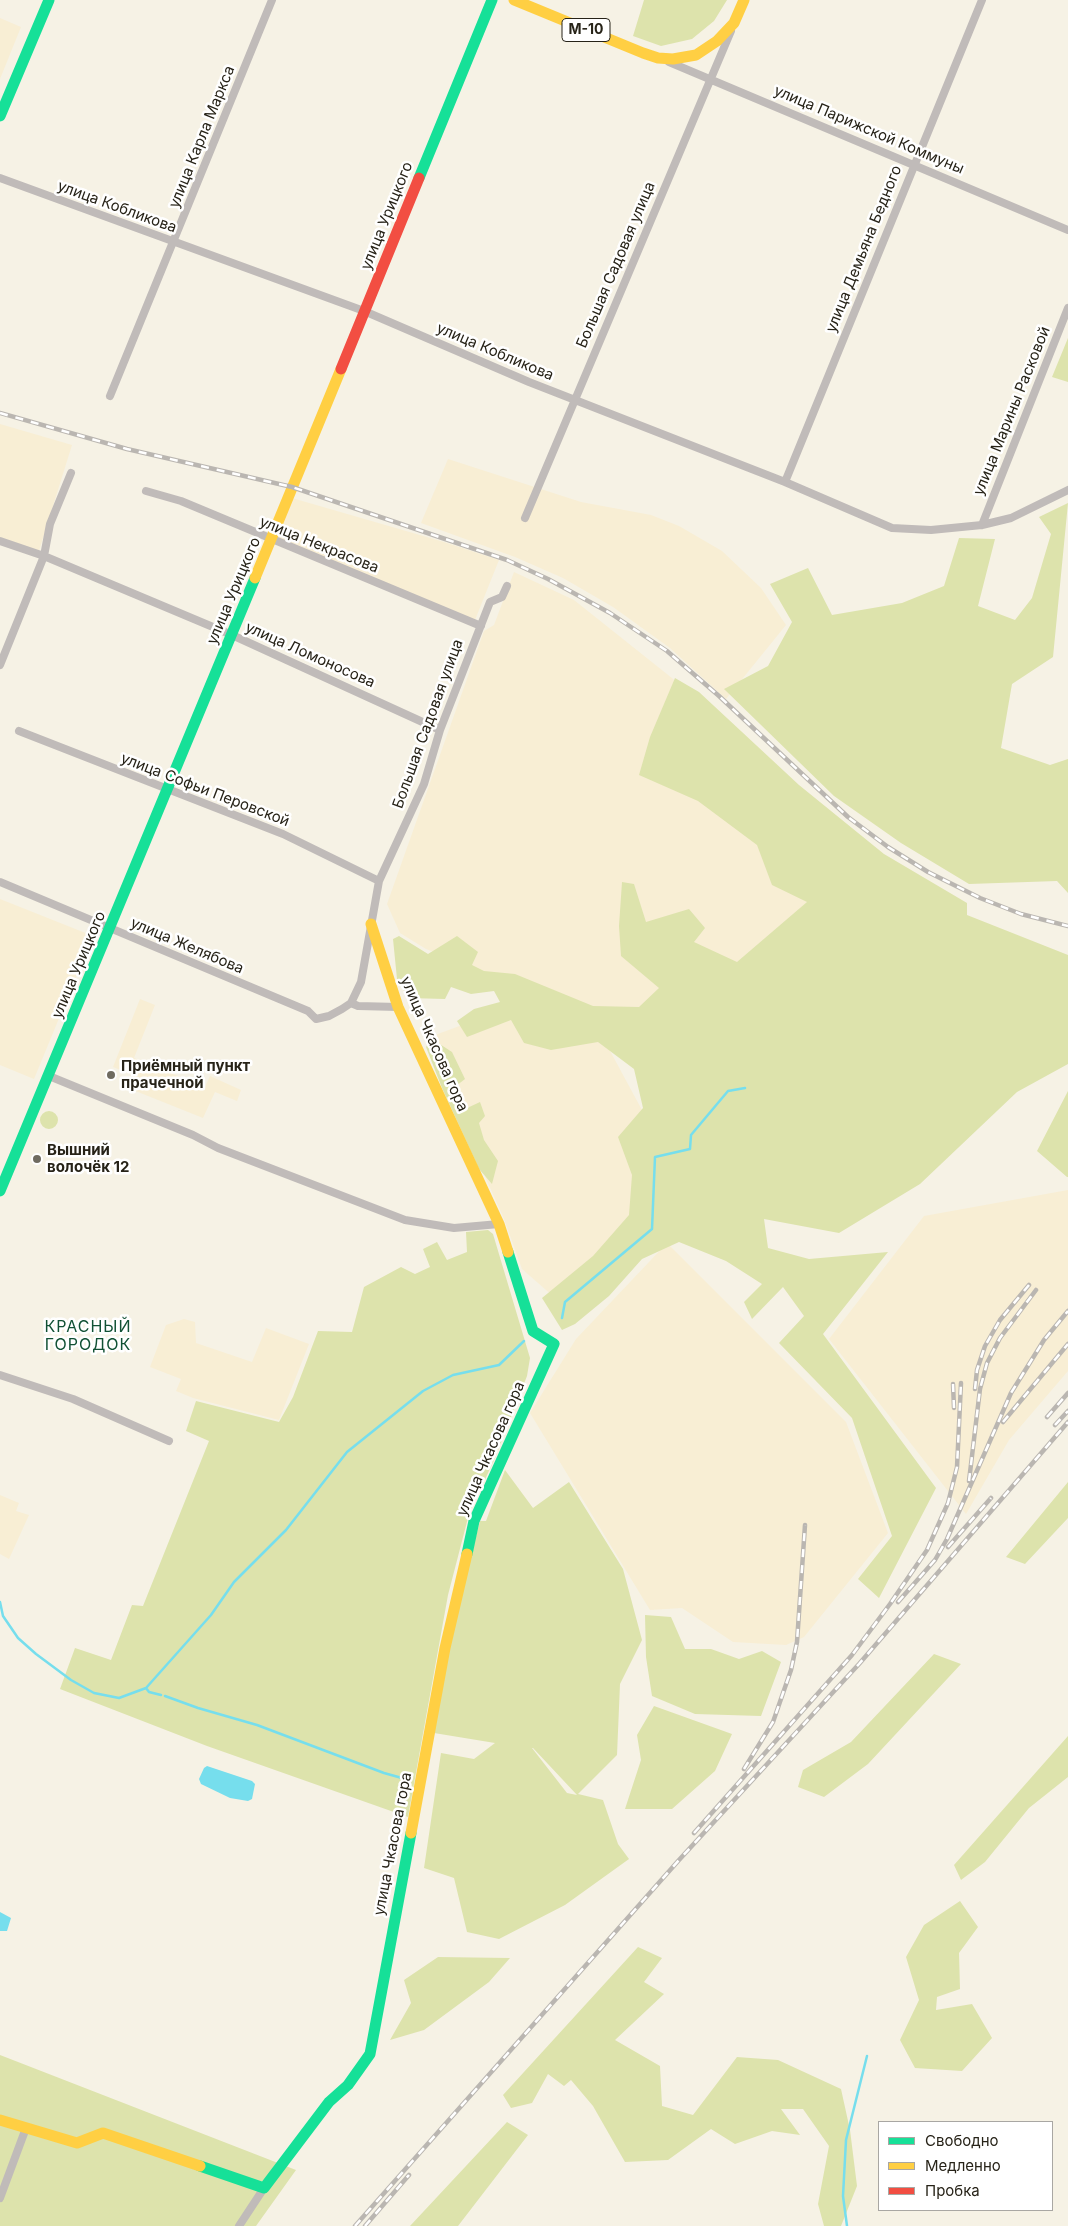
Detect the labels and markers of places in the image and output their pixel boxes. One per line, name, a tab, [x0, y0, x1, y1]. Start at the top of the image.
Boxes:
place label: Приёмный пункт прачечной	[121, 1057, 250, 1092]
marker: Приёмный пункт прачечной	[105, 1069, 117, 1081]
place label: Вышний волочёк 12	[47, 1141, 129, 1176]
marker: Вышний волочёк 12	[31, 1153, 43, 1165]

